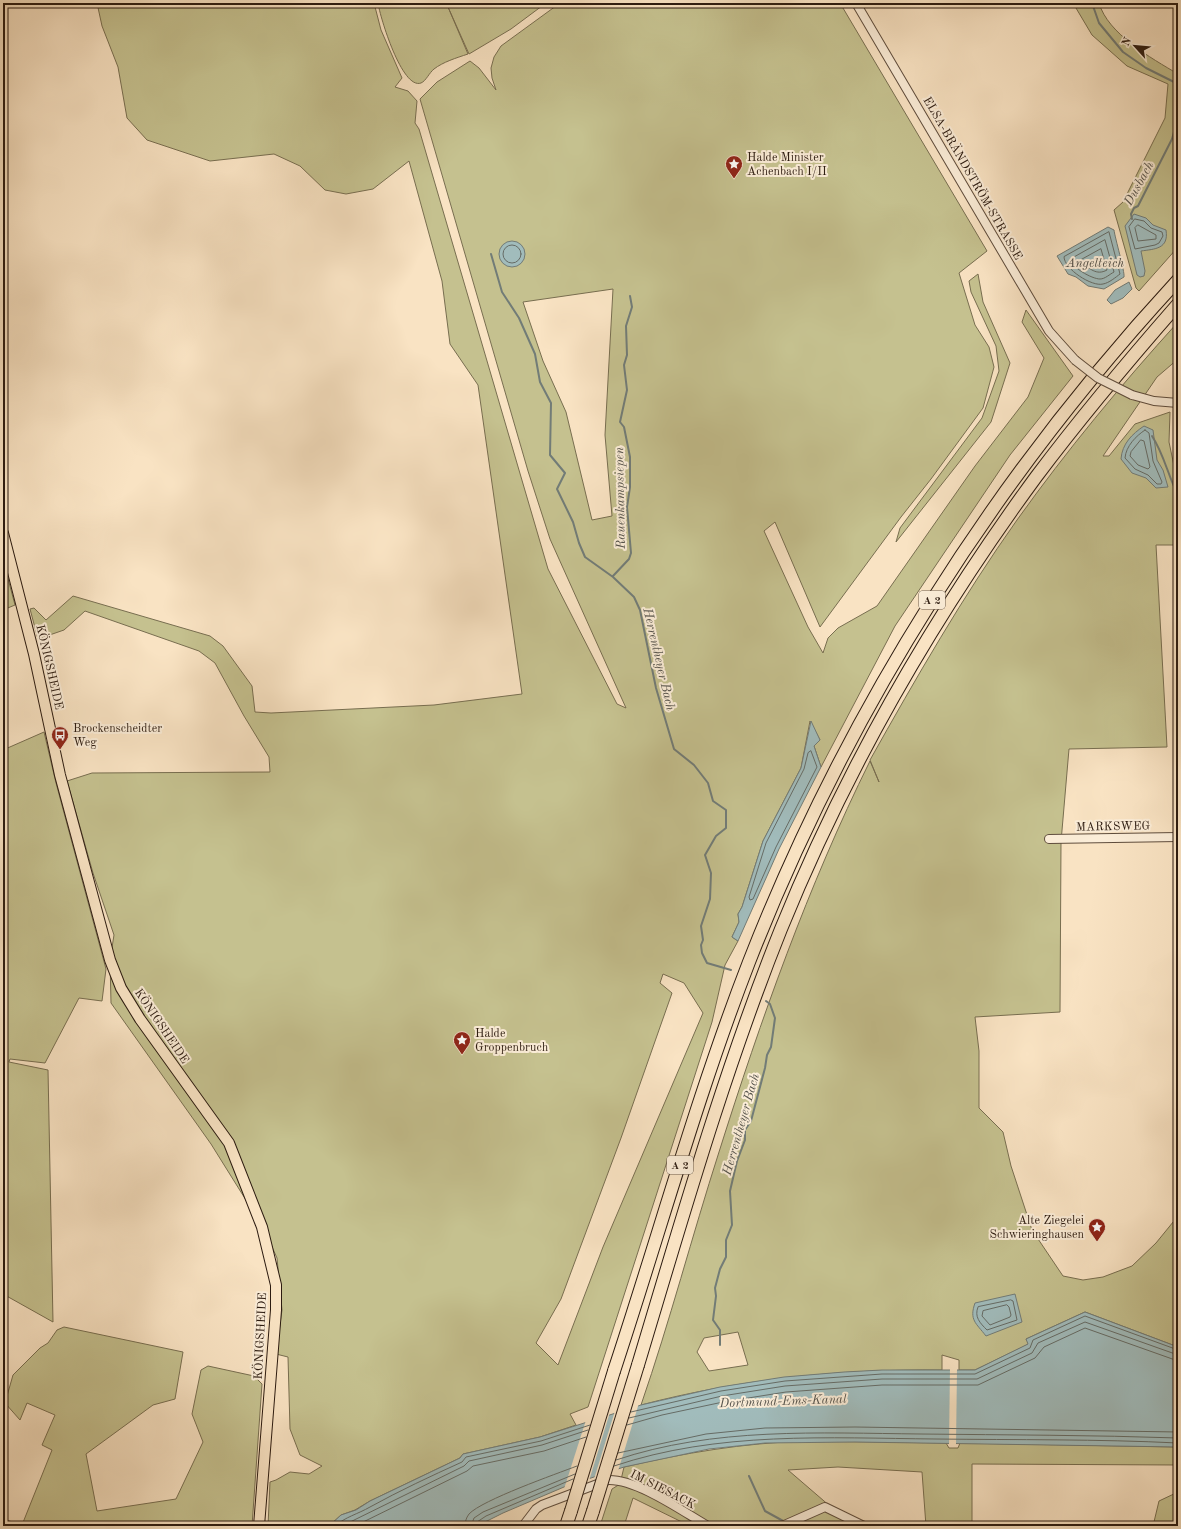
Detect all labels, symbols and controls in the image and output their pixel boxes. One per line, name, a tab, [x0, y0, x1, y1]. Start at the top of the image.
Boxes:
north arrow	[1115, 26, 1155, 66]
text: N	[1121, 35, 1135, 48]
street label: ELSA-BRÄNDSTRÖM-STRASSE	[920, 93, 1027, 262]
place label: Halde Minister Achenbach I/II	[747, 152, 827, 178]
place icon: Halde Minister Achenbach I/II	[724, 154, 744, 179]
water label: Dusbach	[1121, 159, 1157, 209]
water label: Angelteich	[1065, 257, 1124, 270]
water label: Rauenkampsiepen	[613, 446, 628, 550]
road number: A 2	[919, 591, 945, 609]
water label: Herrentheyer Bach	[640, 606, 677, 712]
street label: KÖNIGSHEIDE	[33, 623, 69, 711]
place label: Brockenscheidter Weg	[73, 723, 162, 749]
bus stop icon: Brockenscheidter Weg	[50, 725, 70, 750]
street label: MARKSWEG	[1076, 820, 1151, 834]
street label: KÖNIGSHEIDE	[132, 985, 194, 1066]
place label: Halde Groppenbruch	[475, 1028, 549, 1054]
place icon: Halde Groppenbruch	[452, 1030, 472, 1055]
water label: Herrentheyer Bach	[720, 1072, 762, 1178]
road number: A 2	[667, 1156, 693, 1174]
place label: Alte Ziegelei Schwieringhausen	[990, 1215, 1085, 1241]
place icon: Alte Ziegelei Schwieringhausen	[1087, 1217, 1107, 1242]
street label: KÖNIGSHEIDE	[249, 1292, 269, 1380]
water label: Dortmund-Ems-Kanal	[718, 1393, 847, 1410]
street label: IM SIESACK	[628, 1468, 697, 1511]

